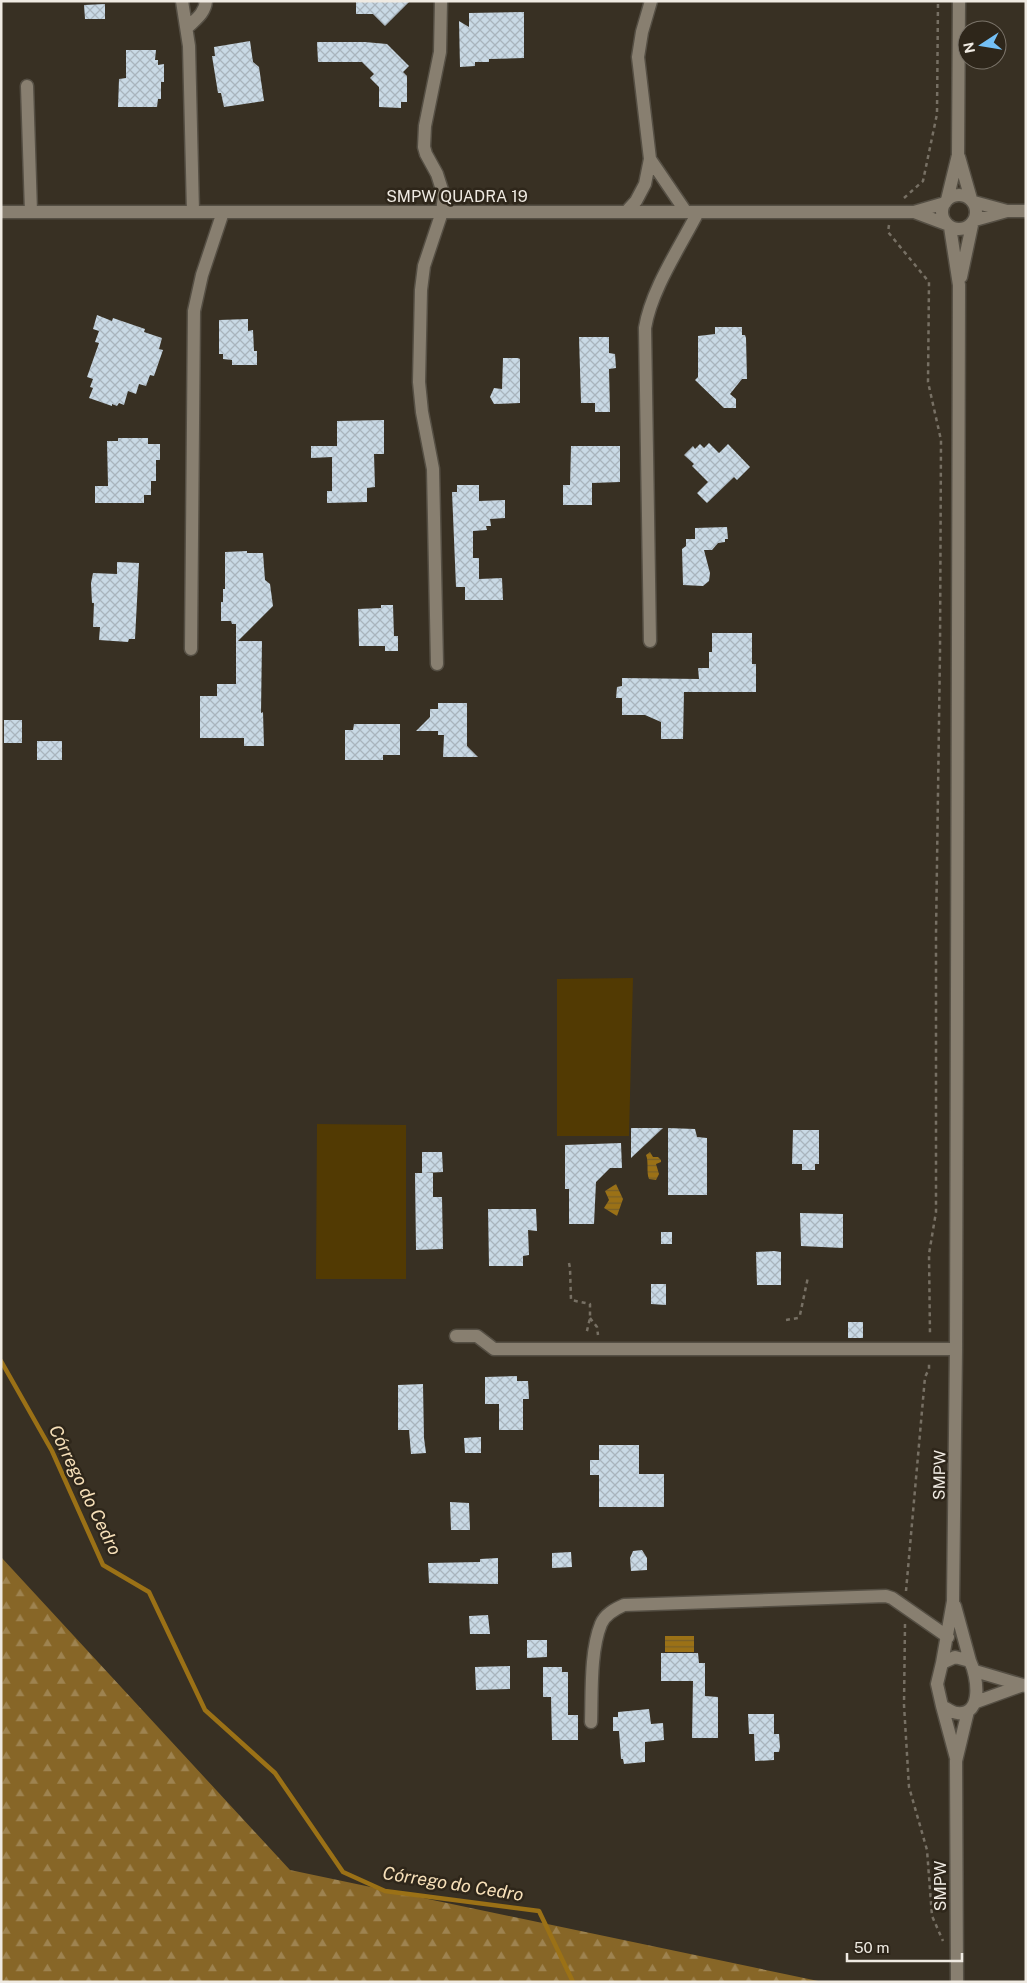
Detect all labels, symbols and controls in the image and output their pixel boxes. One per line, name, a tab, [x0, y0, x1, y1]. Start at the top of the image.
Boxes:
north arrow	[957, 20, 1007, 70]
text: N	[960, 41, 978, 55]
street label: SMPW QUADRA 19	[386, 187, 528, 206]
water label: Córrego do Cedro	[45, 1421, 126, 1558]
street label: SMPW	[930, 1450, 949, 1500]
street label: SMPW	[931, 1861, 950, 1911]
water label: Córrego do Cedro	[381, 1862, 525, 1905]
scale bar	[847, 1930, 962, 1962]
text: 50 m	[854, 1939, 889, 1956]

